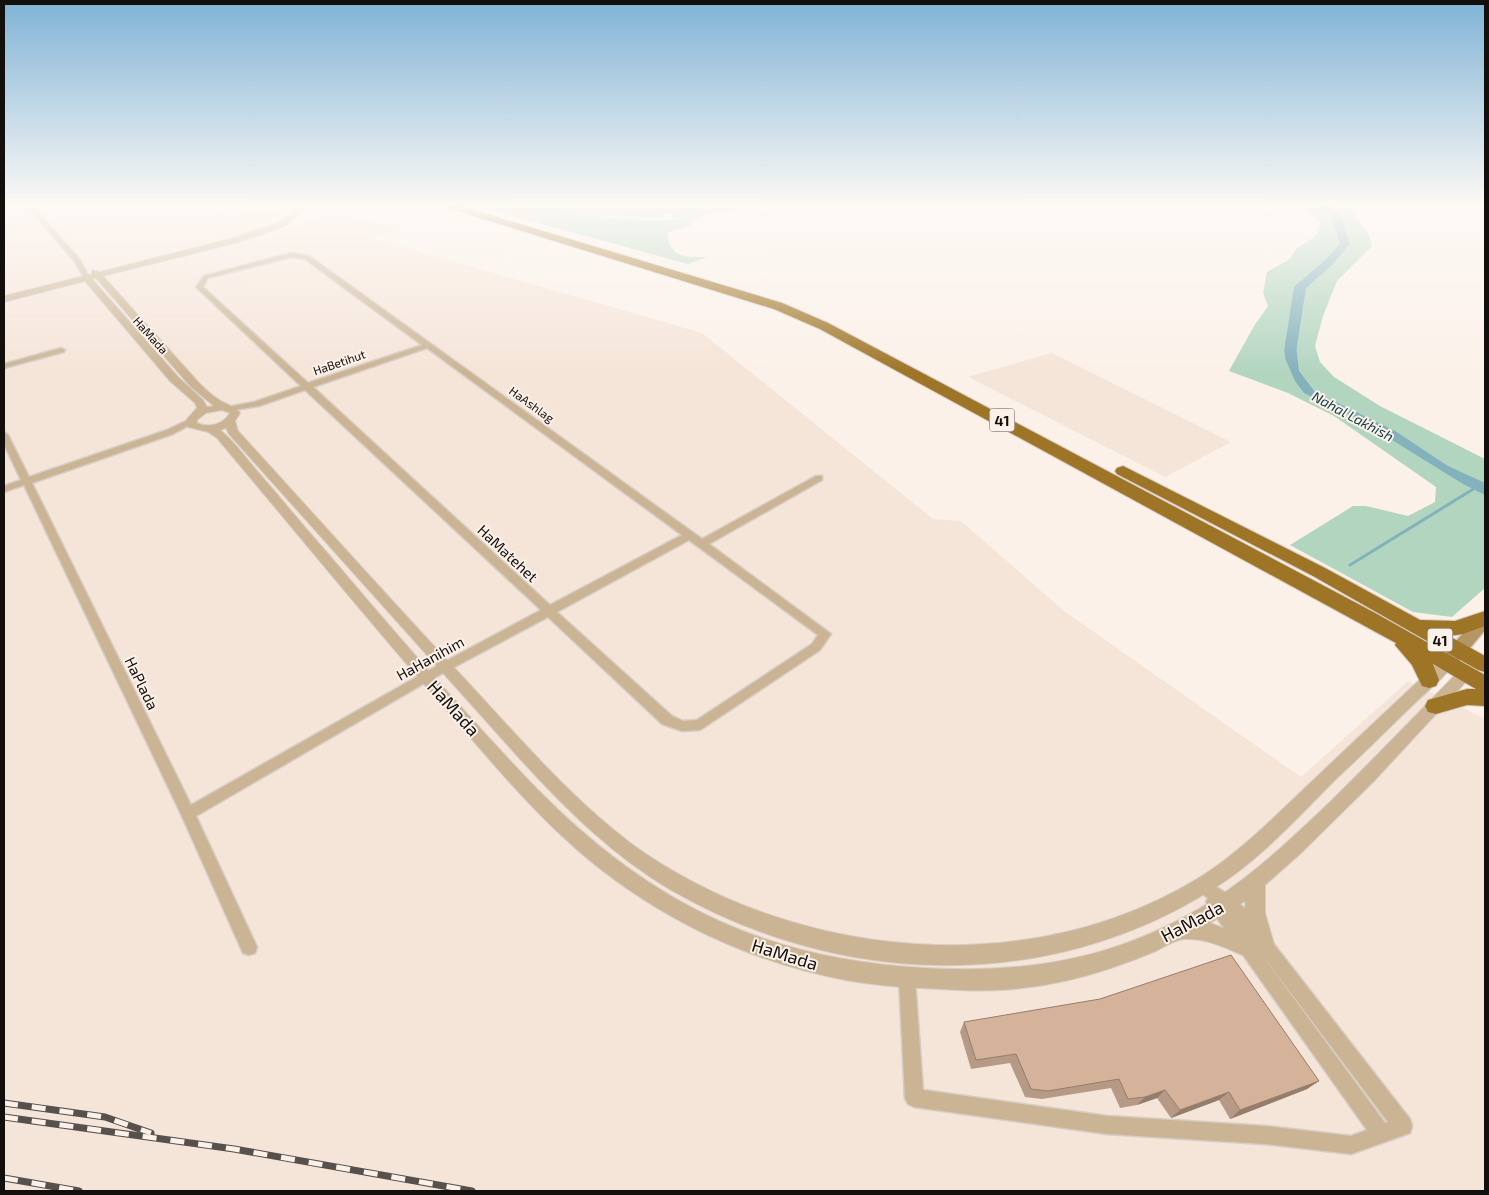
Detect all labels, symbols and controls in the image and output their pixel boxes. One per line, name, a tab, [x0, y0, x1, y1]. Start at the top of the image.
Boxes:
street label: HaMada	[131, 314, 171, 356]
street label: HaBetihut	[311, 346, 367, 377]
street label: HaAshlag	[507, 383, 557, 425]
water label: Nahal Lakhish	[1309, 387, 1397, 445]
road number: 41	[990, 408, 1014, 432]
street label: HaMatehet	[474, 521, 542, 586]
road number: 41	[1428, 628, 1452, 652]
street label: HaHanihim	[393, 632, 467, 684]
street label: HaPlada	[121, 654, 163, 712]
street label: HaMada	[423, 675, 485, 741]
street label: HaMada	[1157, 895, 1227, 947]
street label: HaMada	[749, 934, 821, 974]

